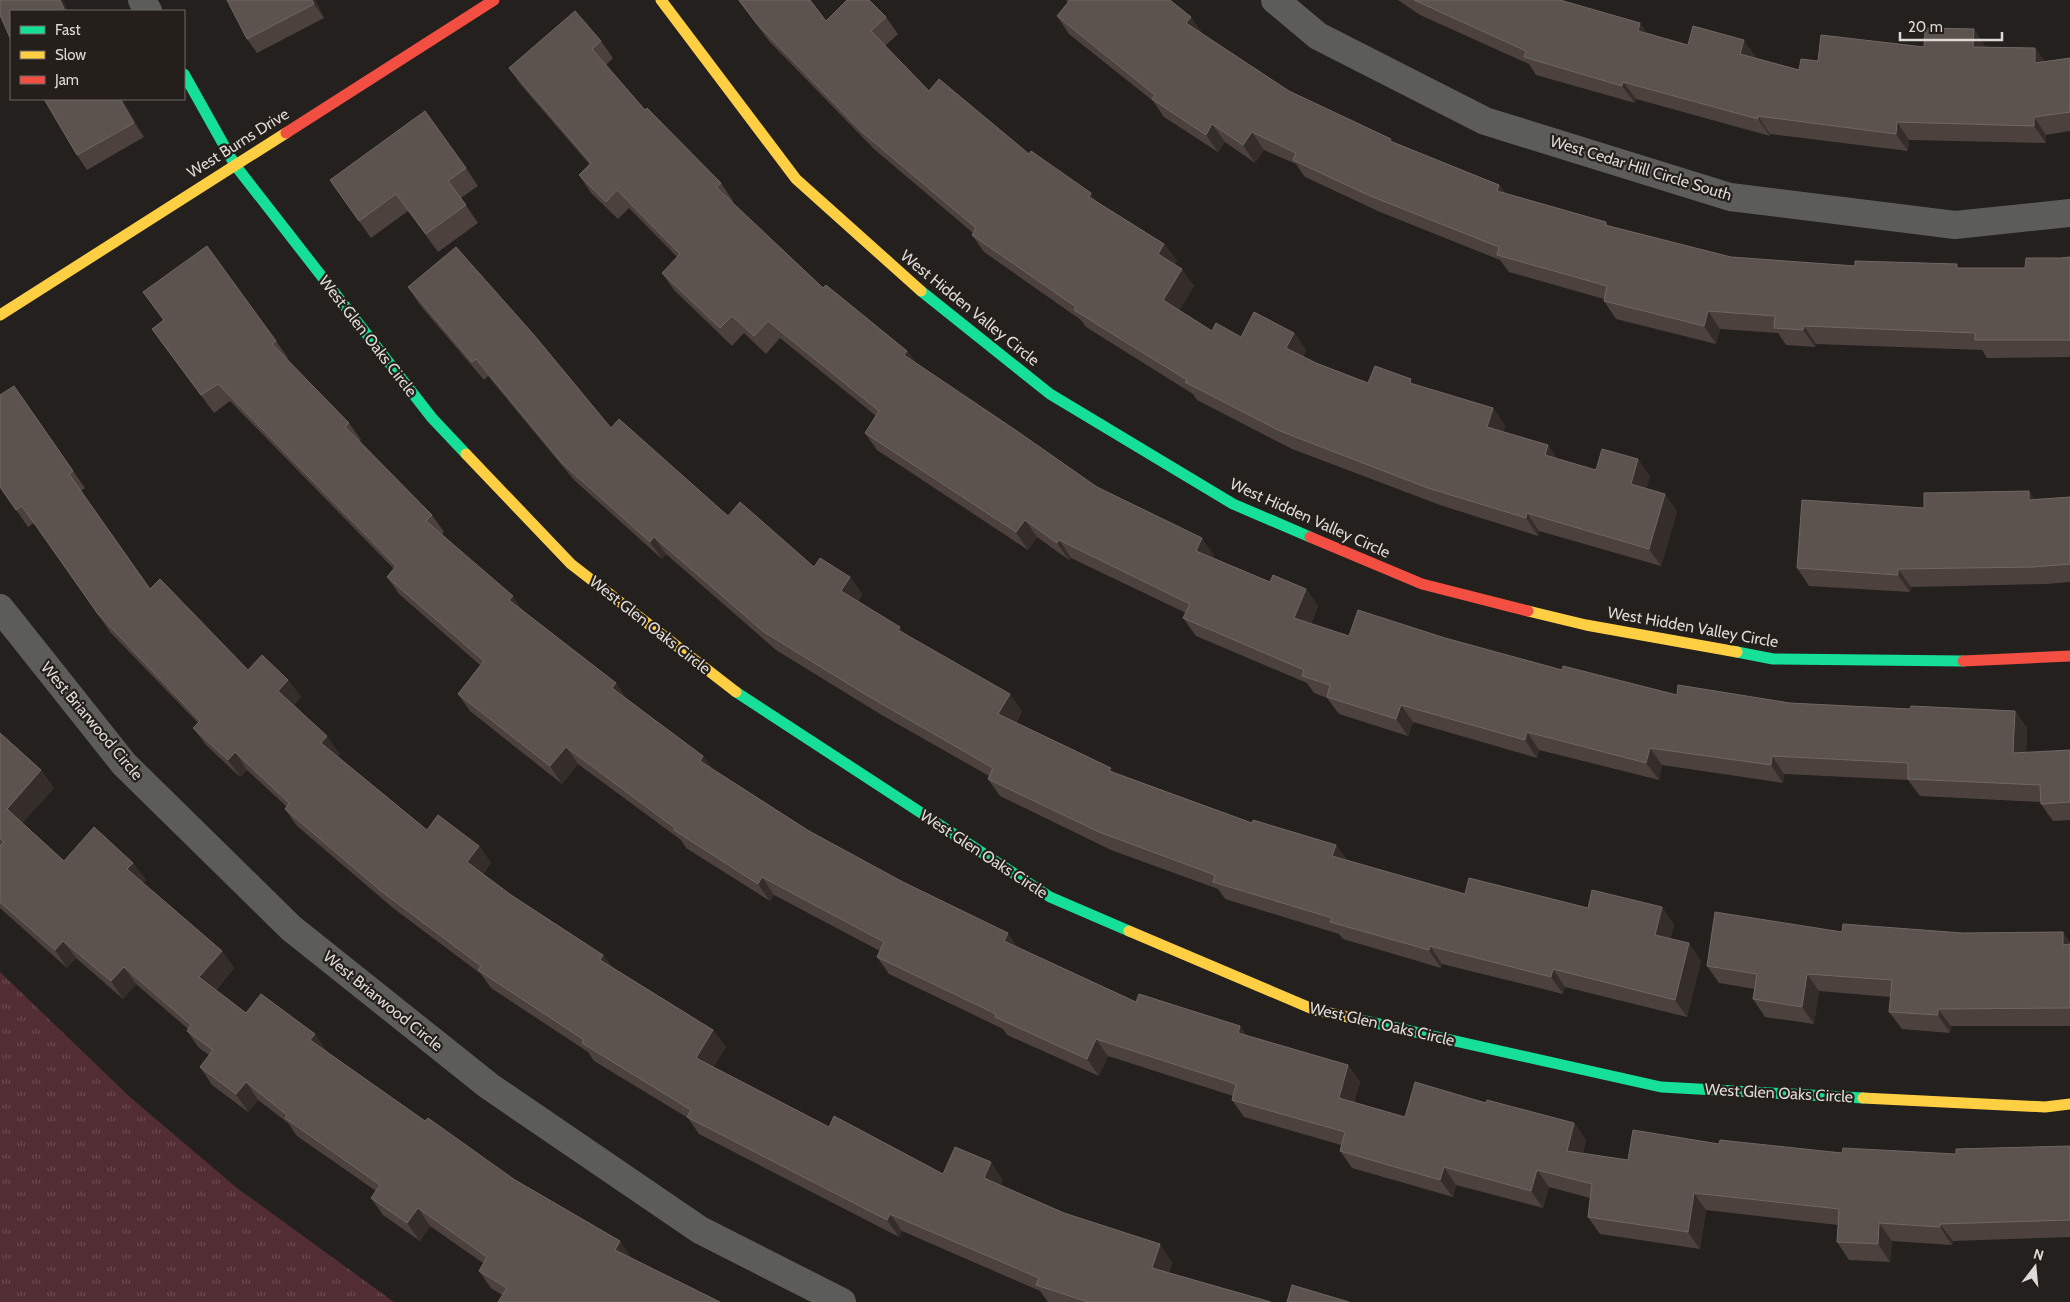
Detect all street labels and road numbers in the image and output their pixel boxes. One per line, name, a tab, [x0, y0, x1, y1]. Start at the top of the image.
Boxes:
street label: West Burns Drive	[184, 104, 292, 182]
street label: West Cedar Hill Circle South	[1548, 131, 1734, 205]
street label: West Hidden Valley Circle	[897, 246, 1043, 370]
street label: West Glen Oaks Circle	[315, 272, 421, 400]
street label: West Hidden Valley Circle	[1227, 474, 1393, 562]
street label: West Glen Oaks Circle	[586, 572, 714, 678]
street label: West Hidden Valley Circle	[1606, 603, 1780, 651]
street label: West Briarwood Circle	[37, 658, 147, 784]
street label: West Glen Oaks Circle	[917, 806, 1051, 902]
street label: West Briarwood Circle	[319, 947, 447, 1055]
street label: West Glen Oaks Circle	[1308, 998, 1456, 1050]
street label: West Glen Oaks Circle	[1704, 1080, 1854, 1106]

